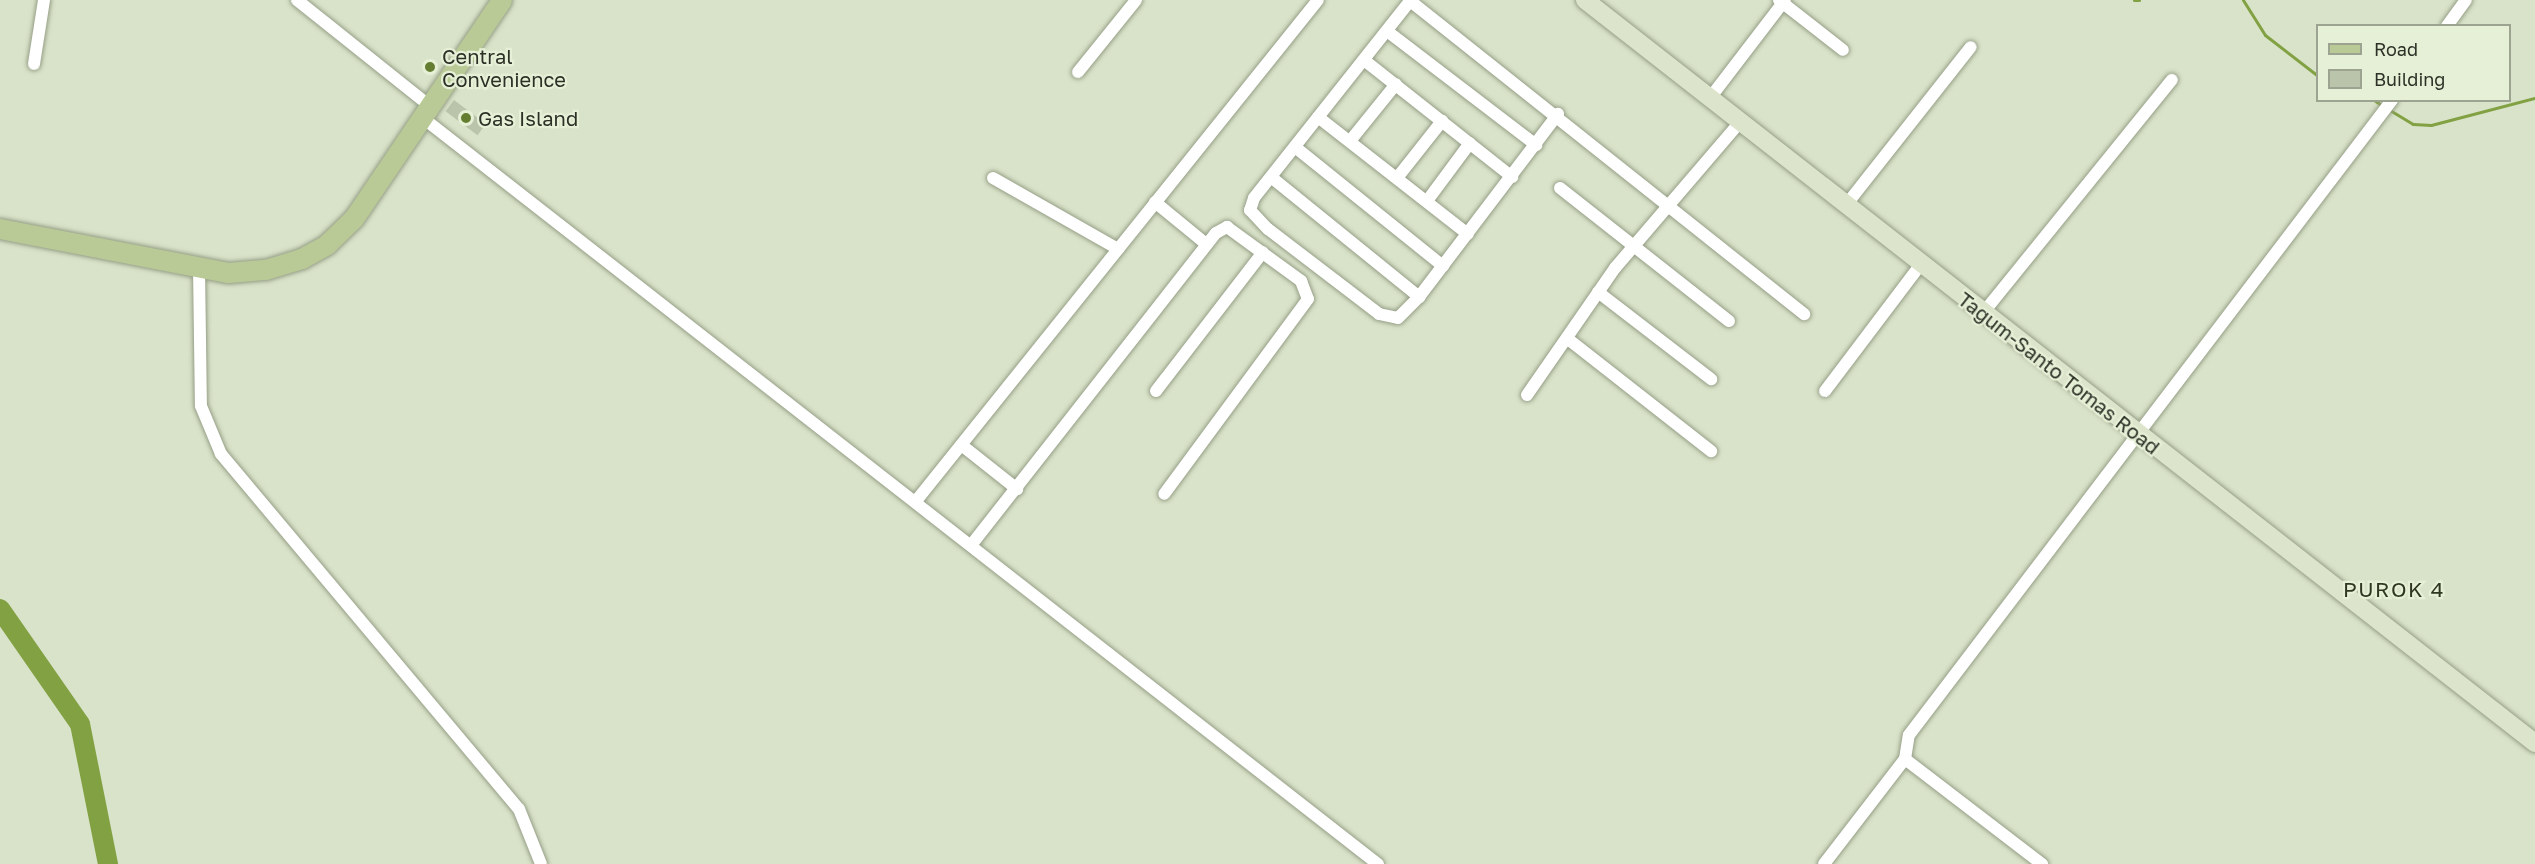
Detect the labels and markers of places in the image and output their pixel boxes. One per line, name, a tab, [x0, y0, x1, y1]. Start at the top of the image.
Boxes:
place label: Central Convenience	[442, 44, 566, 91]
marker: Central Convenience	[423, 60, 437, 74]
place label: Gas Island	[478, 106, 578, 130]
marker: Gas Island	[459, 111, 473, 125]

